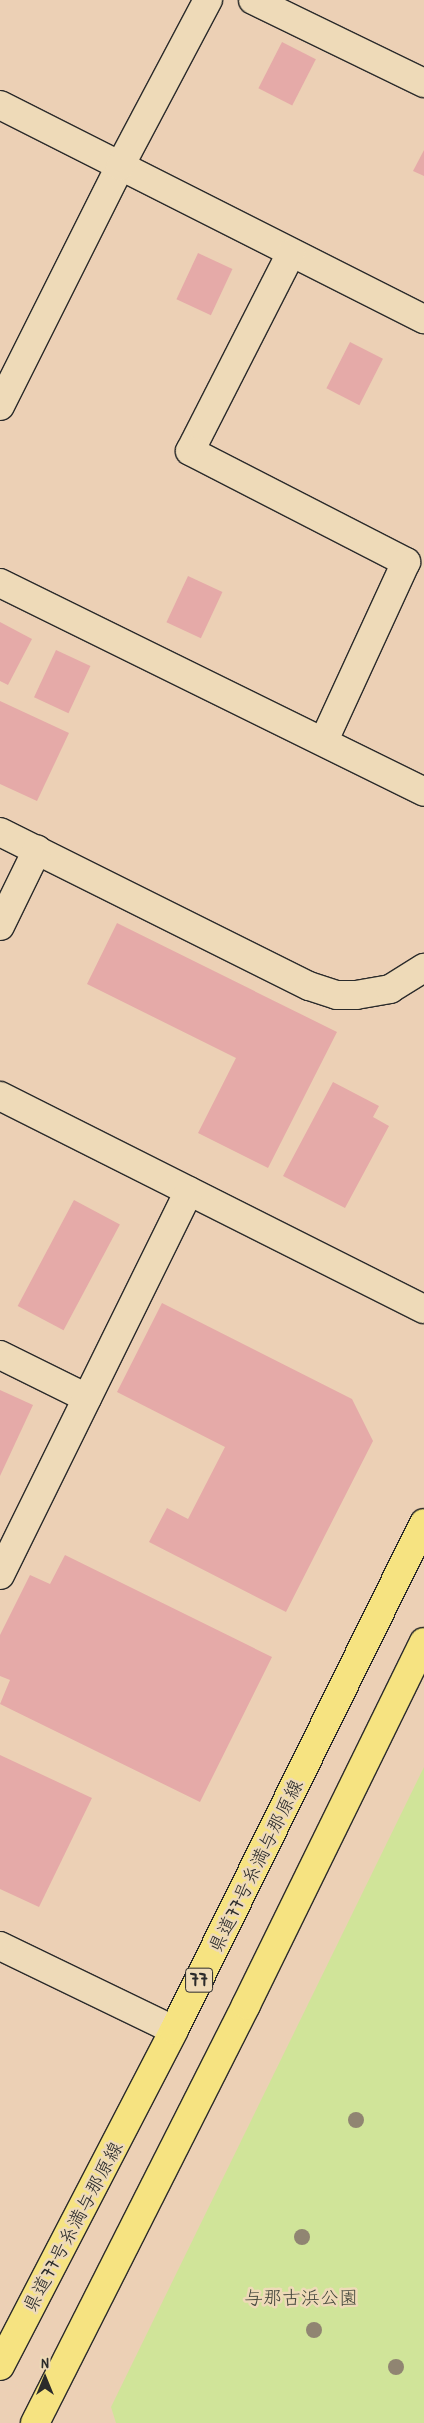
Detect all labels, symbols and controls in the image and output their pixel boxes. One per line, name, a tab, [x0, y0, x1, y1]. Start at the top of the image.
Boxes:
street label: 県道77号糸満与那原線	[204, 1776, 308, 1956]
road number: 77	[184, 1964, 214, 1996]
street label: 県道77号糸満与那原線	[18, 2138, 128, 2316]
park label: 与那古浜公園	[244, 2287, 358, 2309]
north arrow	[20, 2353, 70, 2403]
text: N	[41, 2353, 49, 2372]

